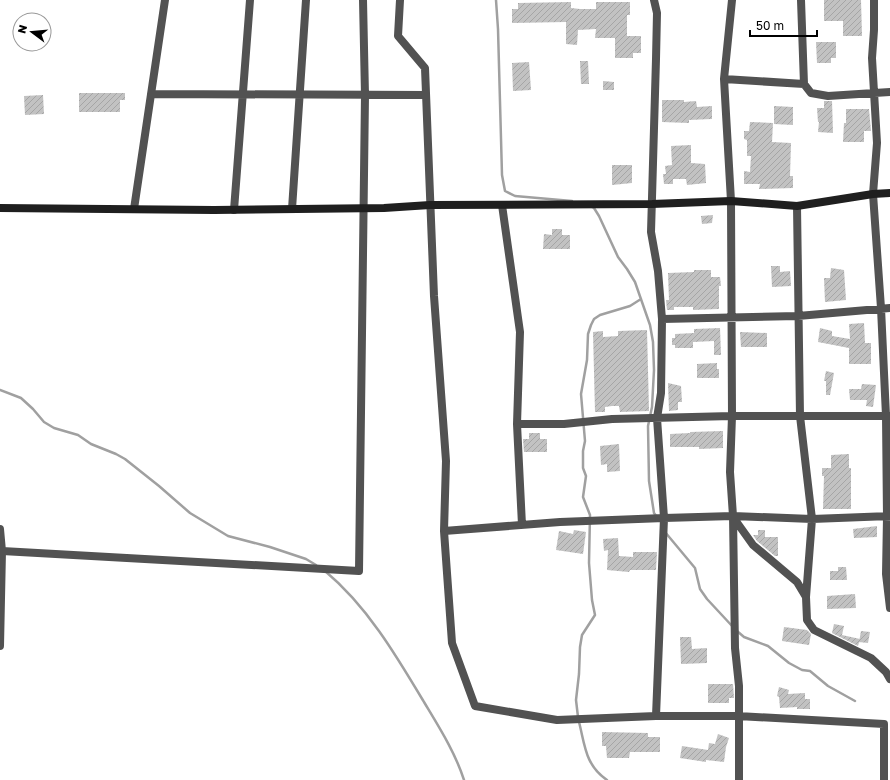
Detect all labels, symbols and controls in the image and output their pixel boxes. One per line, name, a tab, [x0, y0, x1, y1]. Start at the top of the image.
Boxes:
north arrow	[12, 12, 52, 52]
scale bar	[750, 12, 817, 38]
text: 50 m	[756, 18, 784, 33]
text: N	[15, 23, 29, 35]

